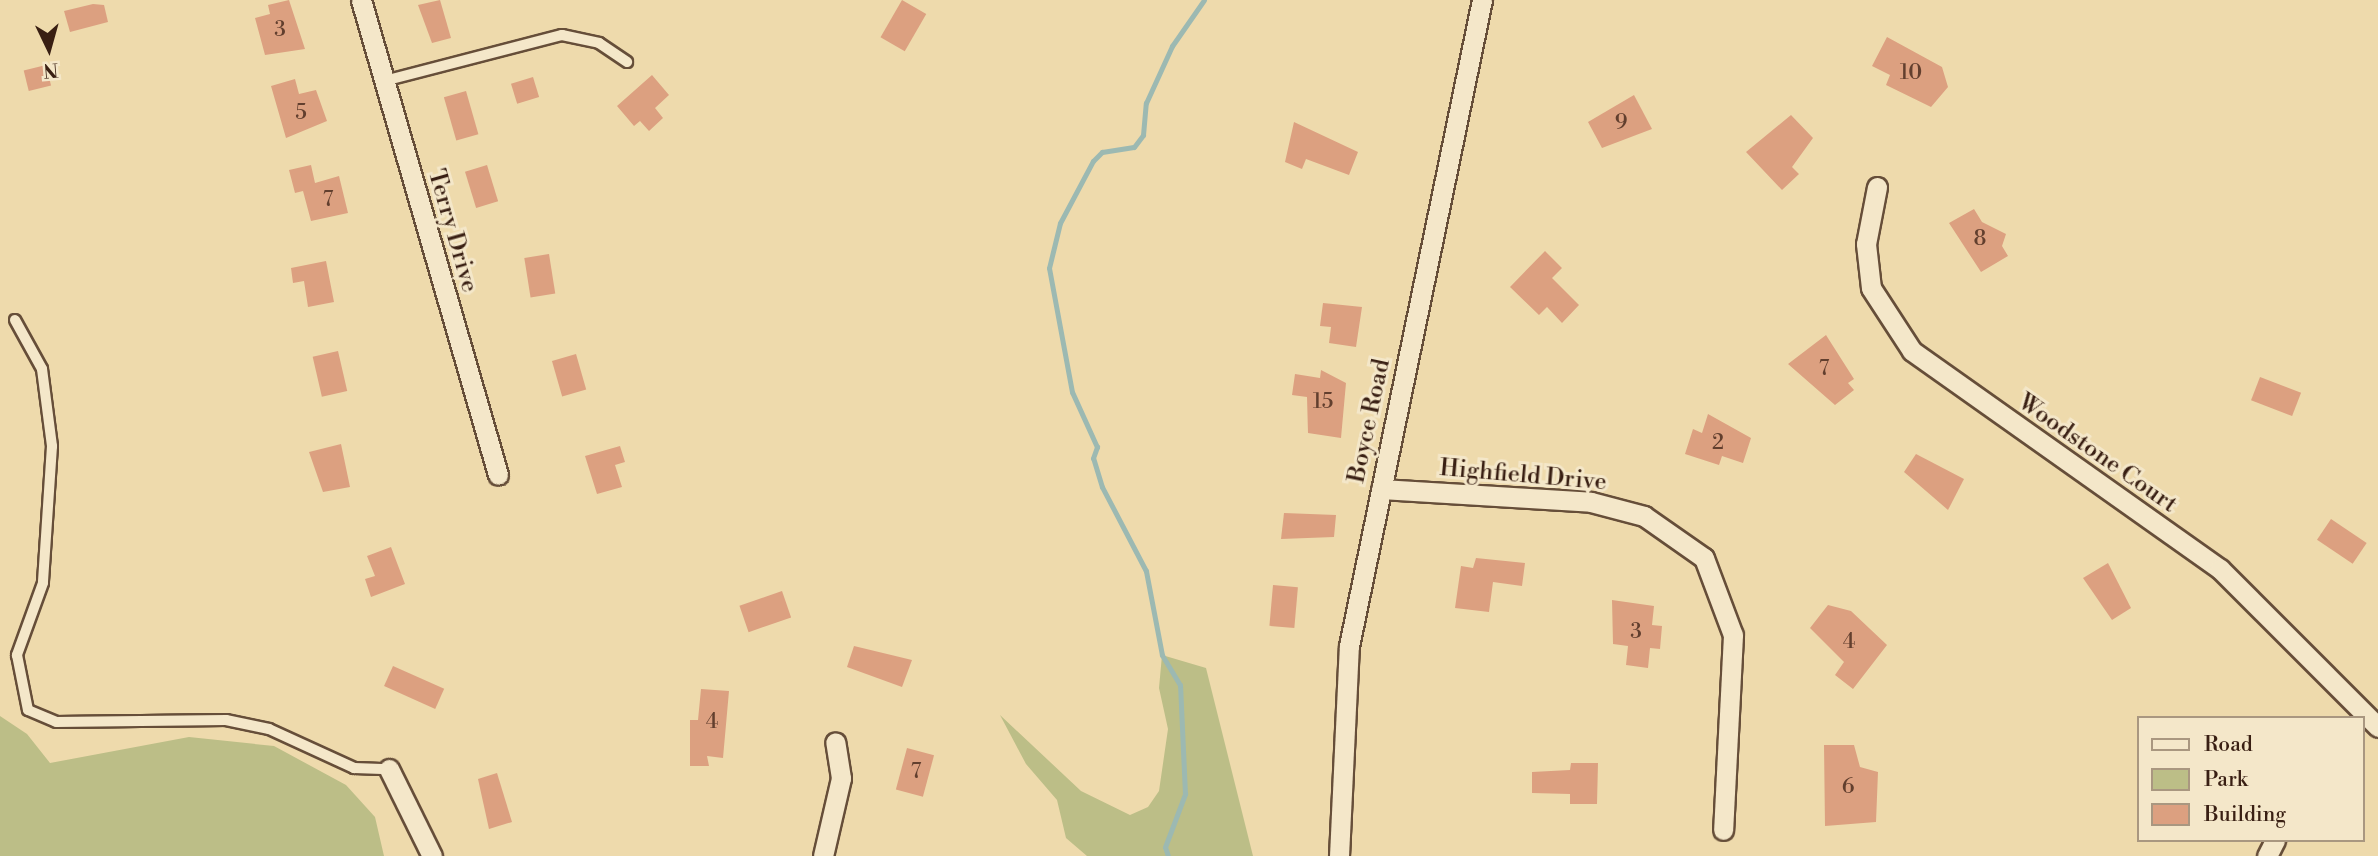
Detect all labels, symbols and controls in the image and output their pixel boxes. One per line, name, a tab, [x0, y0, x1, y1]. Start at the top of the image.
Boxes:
north arrow	[14, 14, 84, 84]
house number: 3	[274, 17, 286, 43]
text: N	[42, 57, 59, 83]
house number: 10	[1900, 60, 1922, 86]
house number: 5	[295, 100, 307, 126]
house number: 9	[1615, 110, 1627, 136]
street label: Terry Drive	[421, 166, 483, 296]
house number: 7	[323, 187, 333, 213]
house number: 8	[1974, 226, 1986, 252]
street label: Boyce Road	[1343, 356, 1397, 486]
house number: 7	[1819, 356, 1829, 382]
street label: Woodstone Court	[2012, 388, 2182, 520]
house number: 15	[1313, 389, 1333, 415]
house number: 2	[1712, 430, 1724, 456]
street label: Highfield Drive	[1438, 454, 1608, 498]
house number: 3	[1630, 619, 1642, 645]
house number: 4	[1843, 629, 1855, 655]
house number: 4	[706, 709, 718, 735]
legend	[2136, 716, 2364, 842]
text: Road	[2204, 732, 2253, 758]
house number: 7	[911, 759, 921, 785]
text: Park	[2204, 767, 2248, 793]
house number: 6	[1842, 774, 1854, 800]
text: Building	[2204, 802, 2286, 828]

